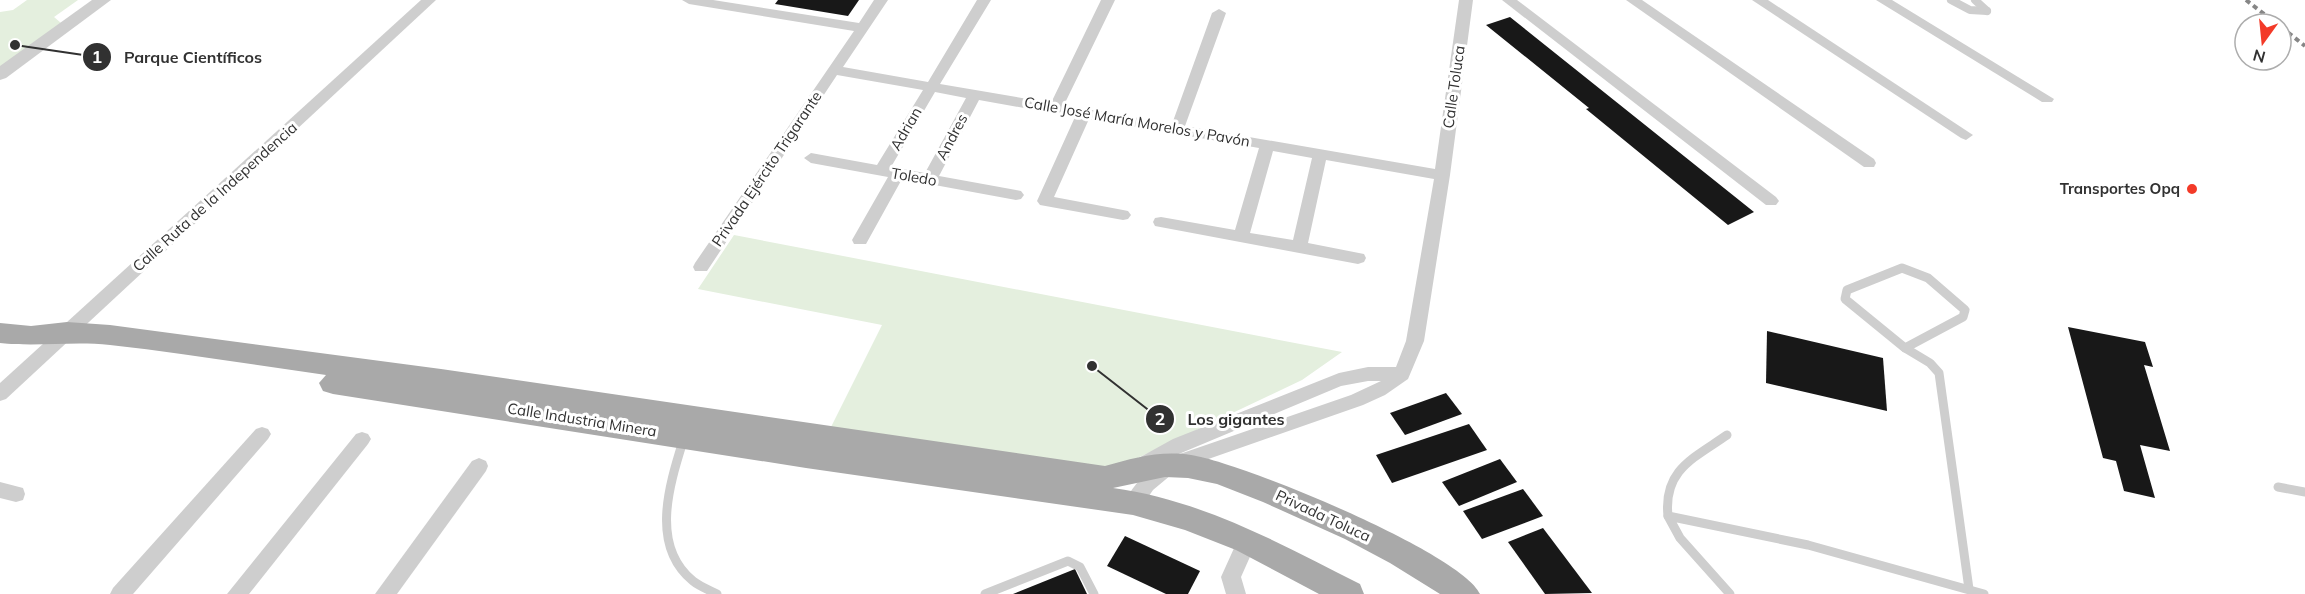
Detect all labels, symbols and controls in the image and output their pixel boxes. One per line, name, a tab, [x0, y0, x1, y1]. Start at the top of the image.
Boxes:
north arrow	[2233, 12, 2293, 72]
callout: Parque Científicos	[82, 40, 274, 74]
street label: Calle Toluca	[1438, 44, 1469, 130]
text: 1	[92, 45, 102, 68]
text: N	[2251, 45, 2268, 68]
text: Parque Científicos	[124, 47, 262, 67]
street label: Privada Ejército Trigarante	[707, 87, 826, 250]
street label: Calle José María Morelos y Pavón	[1023, 92, 1251, 151]
street label: Adrian	[886, 104, 925, 154]
street label: Andres	[931, 110, 972, 163]
street label: Calle Ruta de la Independencia	[129, 118, 301, 276]
street label: Toledo	[890, 163, 938, 190]
place label: Transportes Opq	[2060, 179, 2180, 198]
marker: Transportes Opq	[2185, 182, 2199, 196]
street label: Calle Industria Minera	[506, 398, 658, 441]
callout: Los gigantes	[1145, 402, 1297, 436]
text: 2	[1155, 407, 1165, 430]
text: Los gigantes	[1187, 409, 1285, 429]
street label: Privada Toluca	[1273, 485, 1374, 546]

